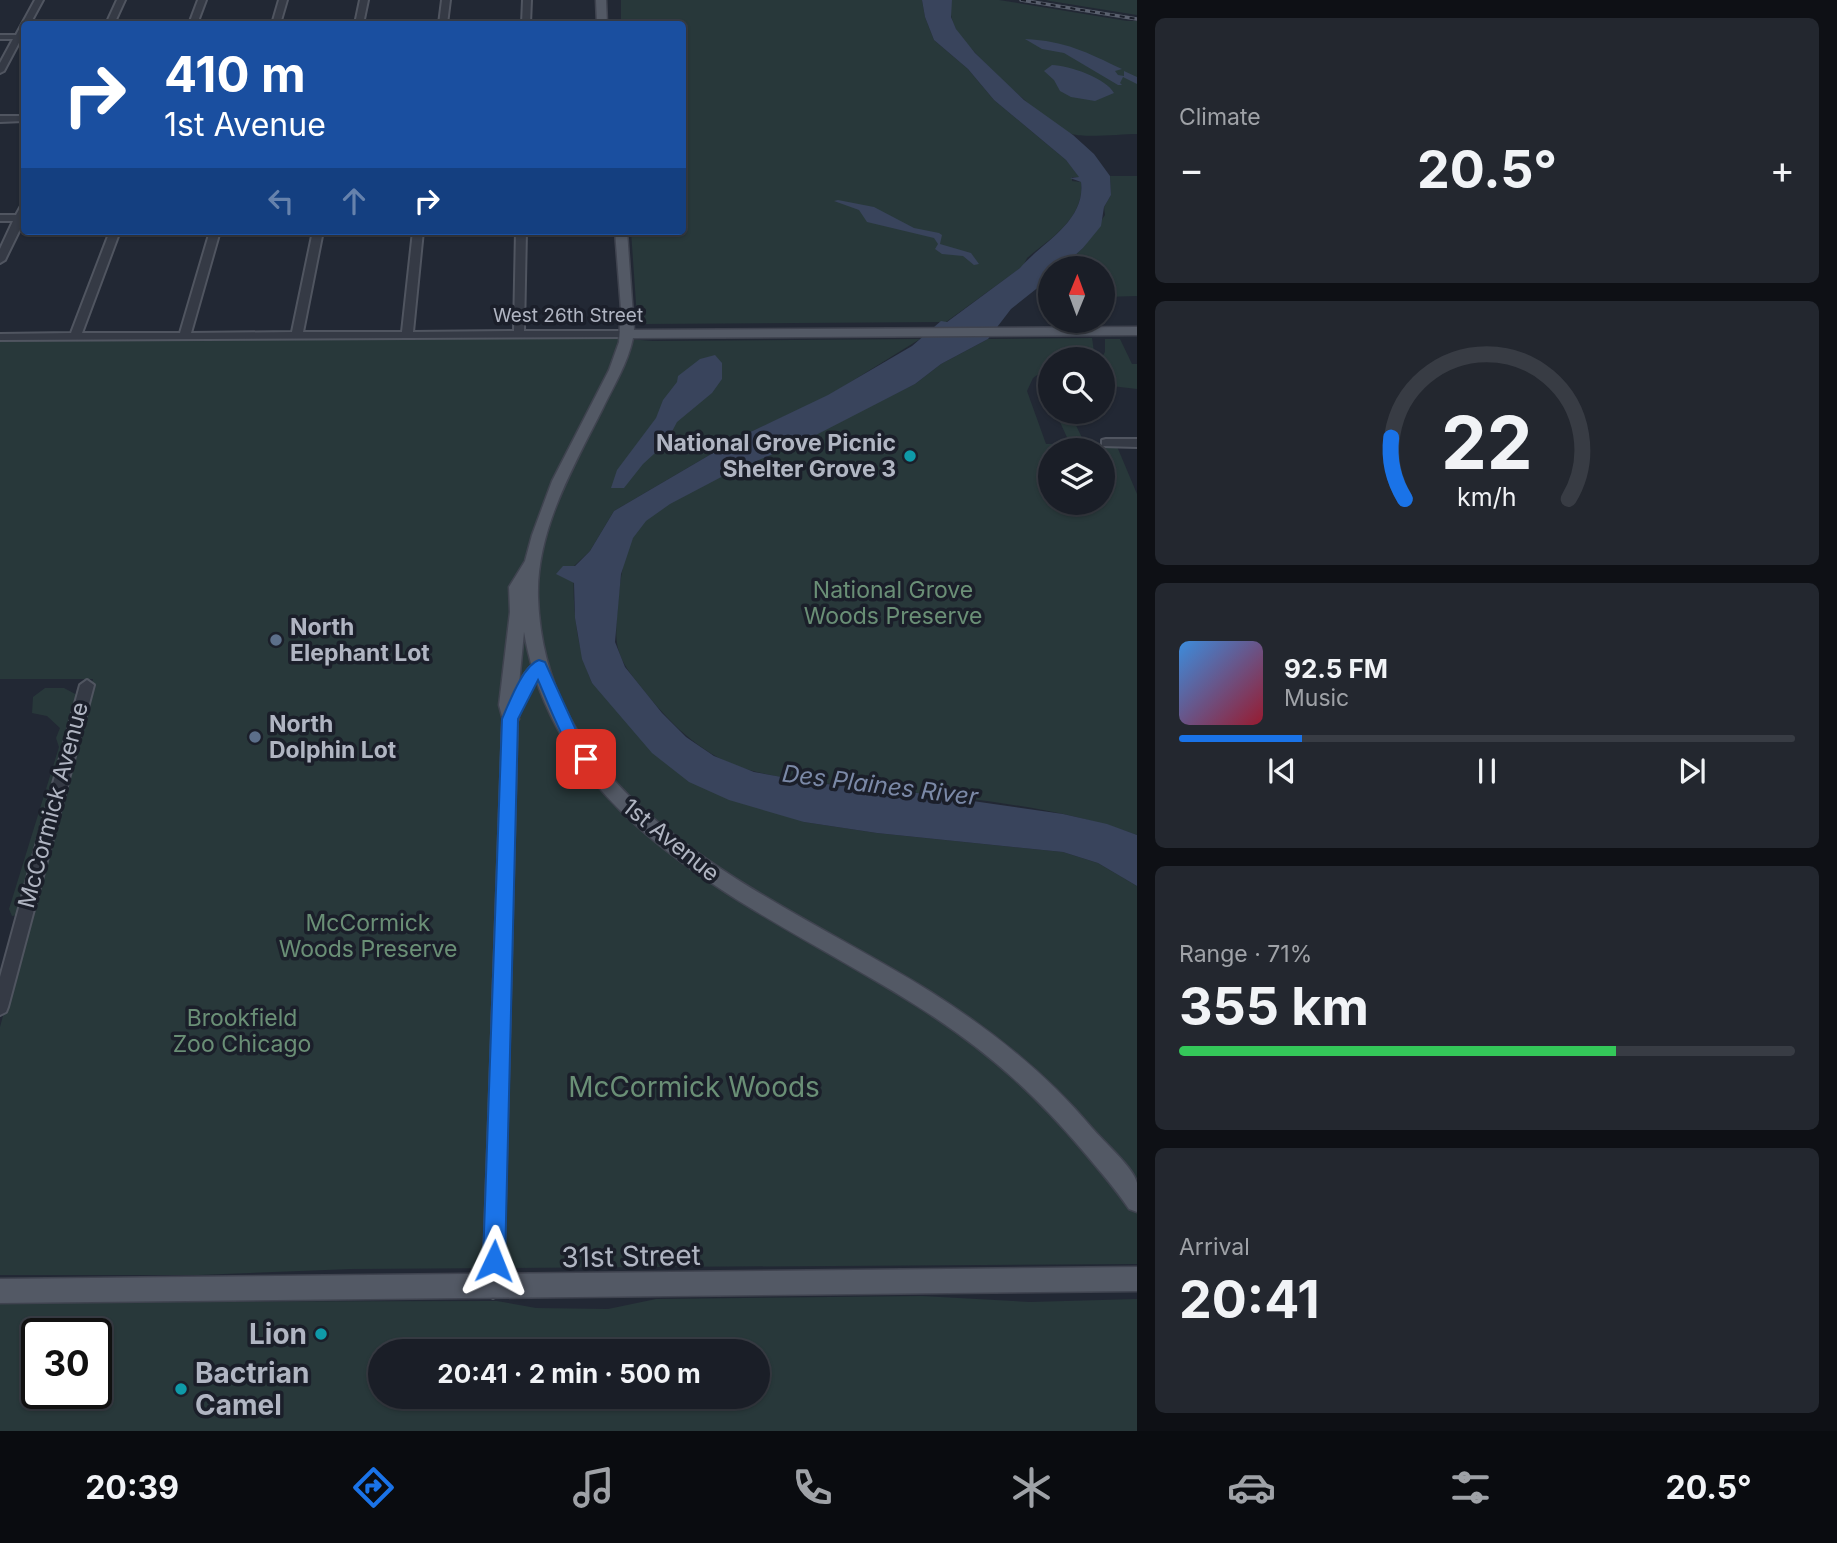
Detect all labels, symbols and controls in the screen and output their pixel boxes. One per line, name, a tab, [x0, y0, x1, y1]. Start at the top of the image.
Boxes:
text: 410 m	[164, 45, 306, 104]
icon: right	[49, 49, 140, 140]
text: Climate	[1179, 103, 1261, 131]
text: 1st Avenue	[164, 105, 326, 144]
text: 20.5°	[1417, 138, 1557, 201]
text: −	[1179, 146, 1204, 192]
text: +	[1770, 146, 1795, 192]
icon: left	[262, 182, 300, 220]
icon: ahead	[335, 182, 373, 220]
icon: right	[408, 182, 446, 220]
north arrow	[1038, 256, 1115, 332]
map controls	[1038, 256, 1115, 515]
street label: West 26th Street	[493, 304, 643, 327]
button: search	[1038, 347, 1115, 424]
text: 22	[1441, 398, 1533, 487]
place label: National Grove Picnic Shelter Grove 3	[656, 429, 896, 483]
button: layers	[1038, 438, 1115, 515]
marker: National Grove Picnic Shelter Grove 3	[902, 448, 918, 464]
text: km/h	[1457, 482, 1517, 512]
park label: National Grove Woods Preserve	[804, 576, 982, 630]
place label: North Elephant Lot	[290, 613, 430, 667]
marker: North Elephant Lot	[268, 632, 284, 648]
text: 92.5 FM	[1284, 653, 1388, 684]
text: Music	[1284, 684, 1349, 712]
street label: McCormick Avenue	[12, 699, 94, 911]
place label: North Dolphin Lot	[269, 710, 397, 764]
marker: North Dolphin Lot	[247, 729, 263, 745]
pin	[556, 729, 616, 789]
icon: arrive	[567, 740, 605, 778]
icon: previous	[1263, 752, 1301, 790]
icon: pause	[1468, 752, 1506, 790]
icon: next	[1673, 752, 1711, 790]
water label: Des Plaines River	[781, 759, 980, 811]
street label: 1st Avenue	[617, 793, 725, 887]
park label: McCormick Woods Preserve	[279, 909, 457, 963]
text: Range · 71%	[1179, 940, 1312, 968]
text: 355 km	[1179, 975, 1369, 1038]
park label: Brookfield Zoo Chicago	[173, 1004, 311, 1058]
park label: McCormick Woods	[568, 1070, 820, 1104]
position arrow	[457, 1224, 531, 1298]
text: Arrival	[1179, 1233, 1250, 1261]
street label: 31st Street	[561, 1238, 701, 1274]
text: 20:41	[1179, 1268, 1320, 1331]
place label: Lion	[249, 1317, 307, 1351]
speed limit sign: 30	[21, 1318, 112, 1409]
marker: Lion	[313, 1326, 329, 1342]
place label: Bactrian Camel	[195, 1356, 309, 1422]
text: 20:41 · 2 min · 500 m	[437, 1358, 701, 1389]
marker: Bactrian Camel	[173, 1381, 189, 1397]
icon: directions	[349, 1463, 398, 1512]
icon: music	[569, 1463, 618, 1512]
icon: phone	[788, 1463, 837, 1512]
icon: climate	[1007, 1463, 1056, 1512]
icon: car	[1227, 1463, 1276, 1512]
icon: filters	[1446, 1463, 1495, 1512]
text: 20:39	[85, 1468, 179, 1507]
text: 20.5°	[1666, 1468, 1752, 1507]

